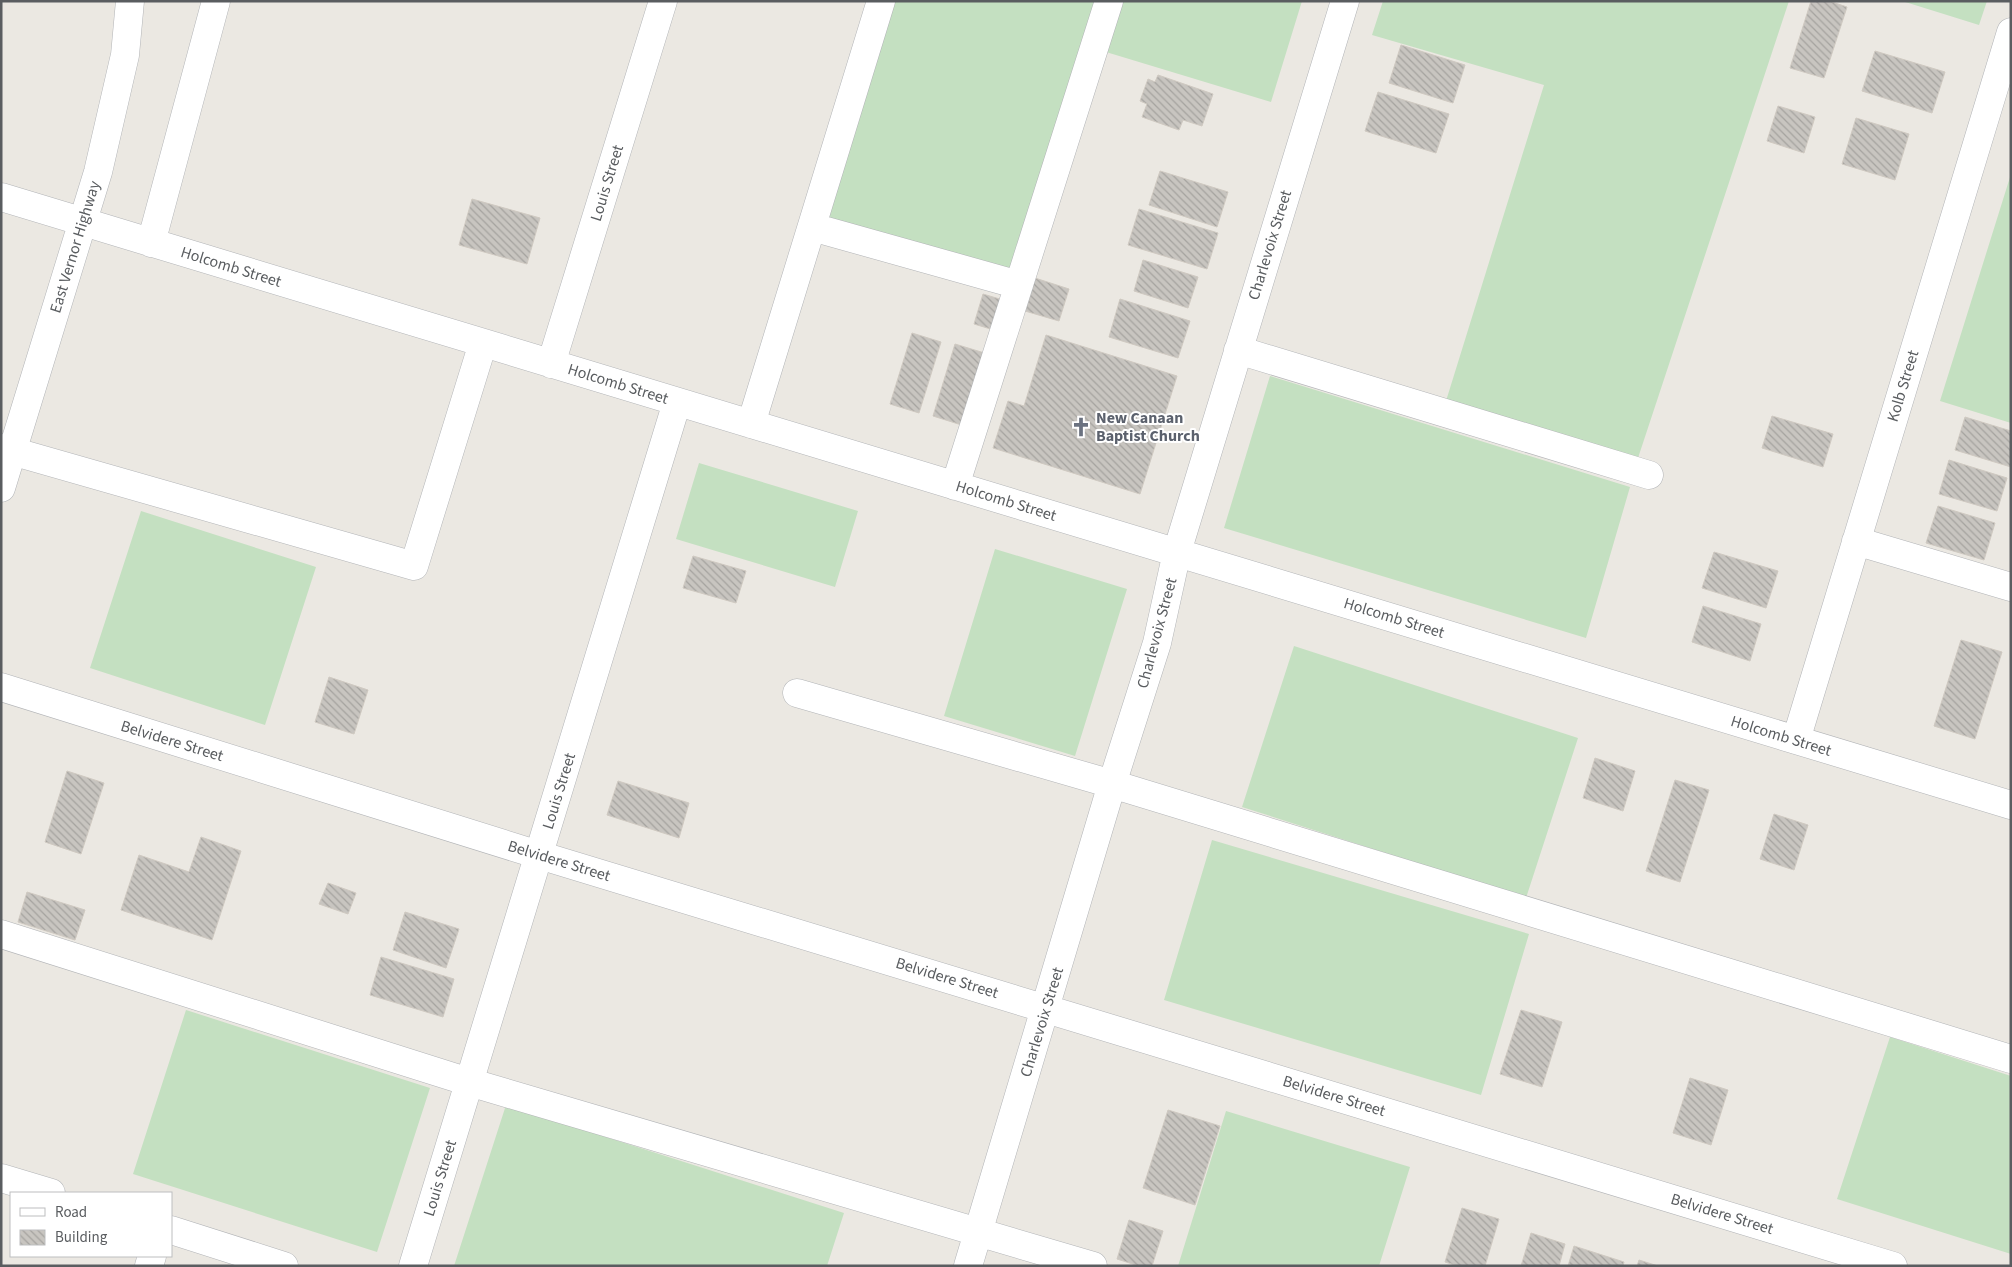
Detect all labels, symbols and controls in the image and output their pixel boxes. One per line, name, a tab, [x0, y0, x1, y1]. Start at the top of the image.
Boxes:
street label: Louis Street	[585, 141, 629, 224]
street label: East Vernor Highway	[44, 178, 106, 316]
street label: Charlevoix Street	[1243, 187, 1297, 303]
street label: Holcomb Street	[178, 241, 285, 293]
street label: Kolb Street	[1882, 347, 1925, 425]
street label: Holcomb Street	[565, 358, 672, 410]
place label: New Canaan Baptist Church	[1096, 407, 1200, 447]
church icon: New Canaan Baptist Church	[1070, 416, 1092, 438]
street label: Holcomb Street	[953, 475, 1060, 527]
street label: Charlevoix Street	[1132, 575, 1183, 691]
street label: Holcomb Street	[1341, 592, 1448, 644]
street label: Holcomb Street	[1728, 710, 1835, 762]
street label: Belvidere Street	[118, 715, 227, 767]
street label: Louis Street	[537, 749, 581, 832]
street label: Belvidere Street	[505, 835, 614, 887]
street label: Belvidere Street	[893, 952, 1002, 1004]
street label: Charlevoix Street	[1015, 964, 1069, 1080]
street label: Belvidere Street	[1280, 1070, 1389, 1122]
street label: Louis Street	[418, 1136, 462, 1219]
street label: Belvidere Street	[1668, 1188, 1777, 1240]
legend	[10, 1192, 172, 1257]
text: Road	[55, 1202, 87, 1223]
text: Building	[55, 1227, 108, 1248]

